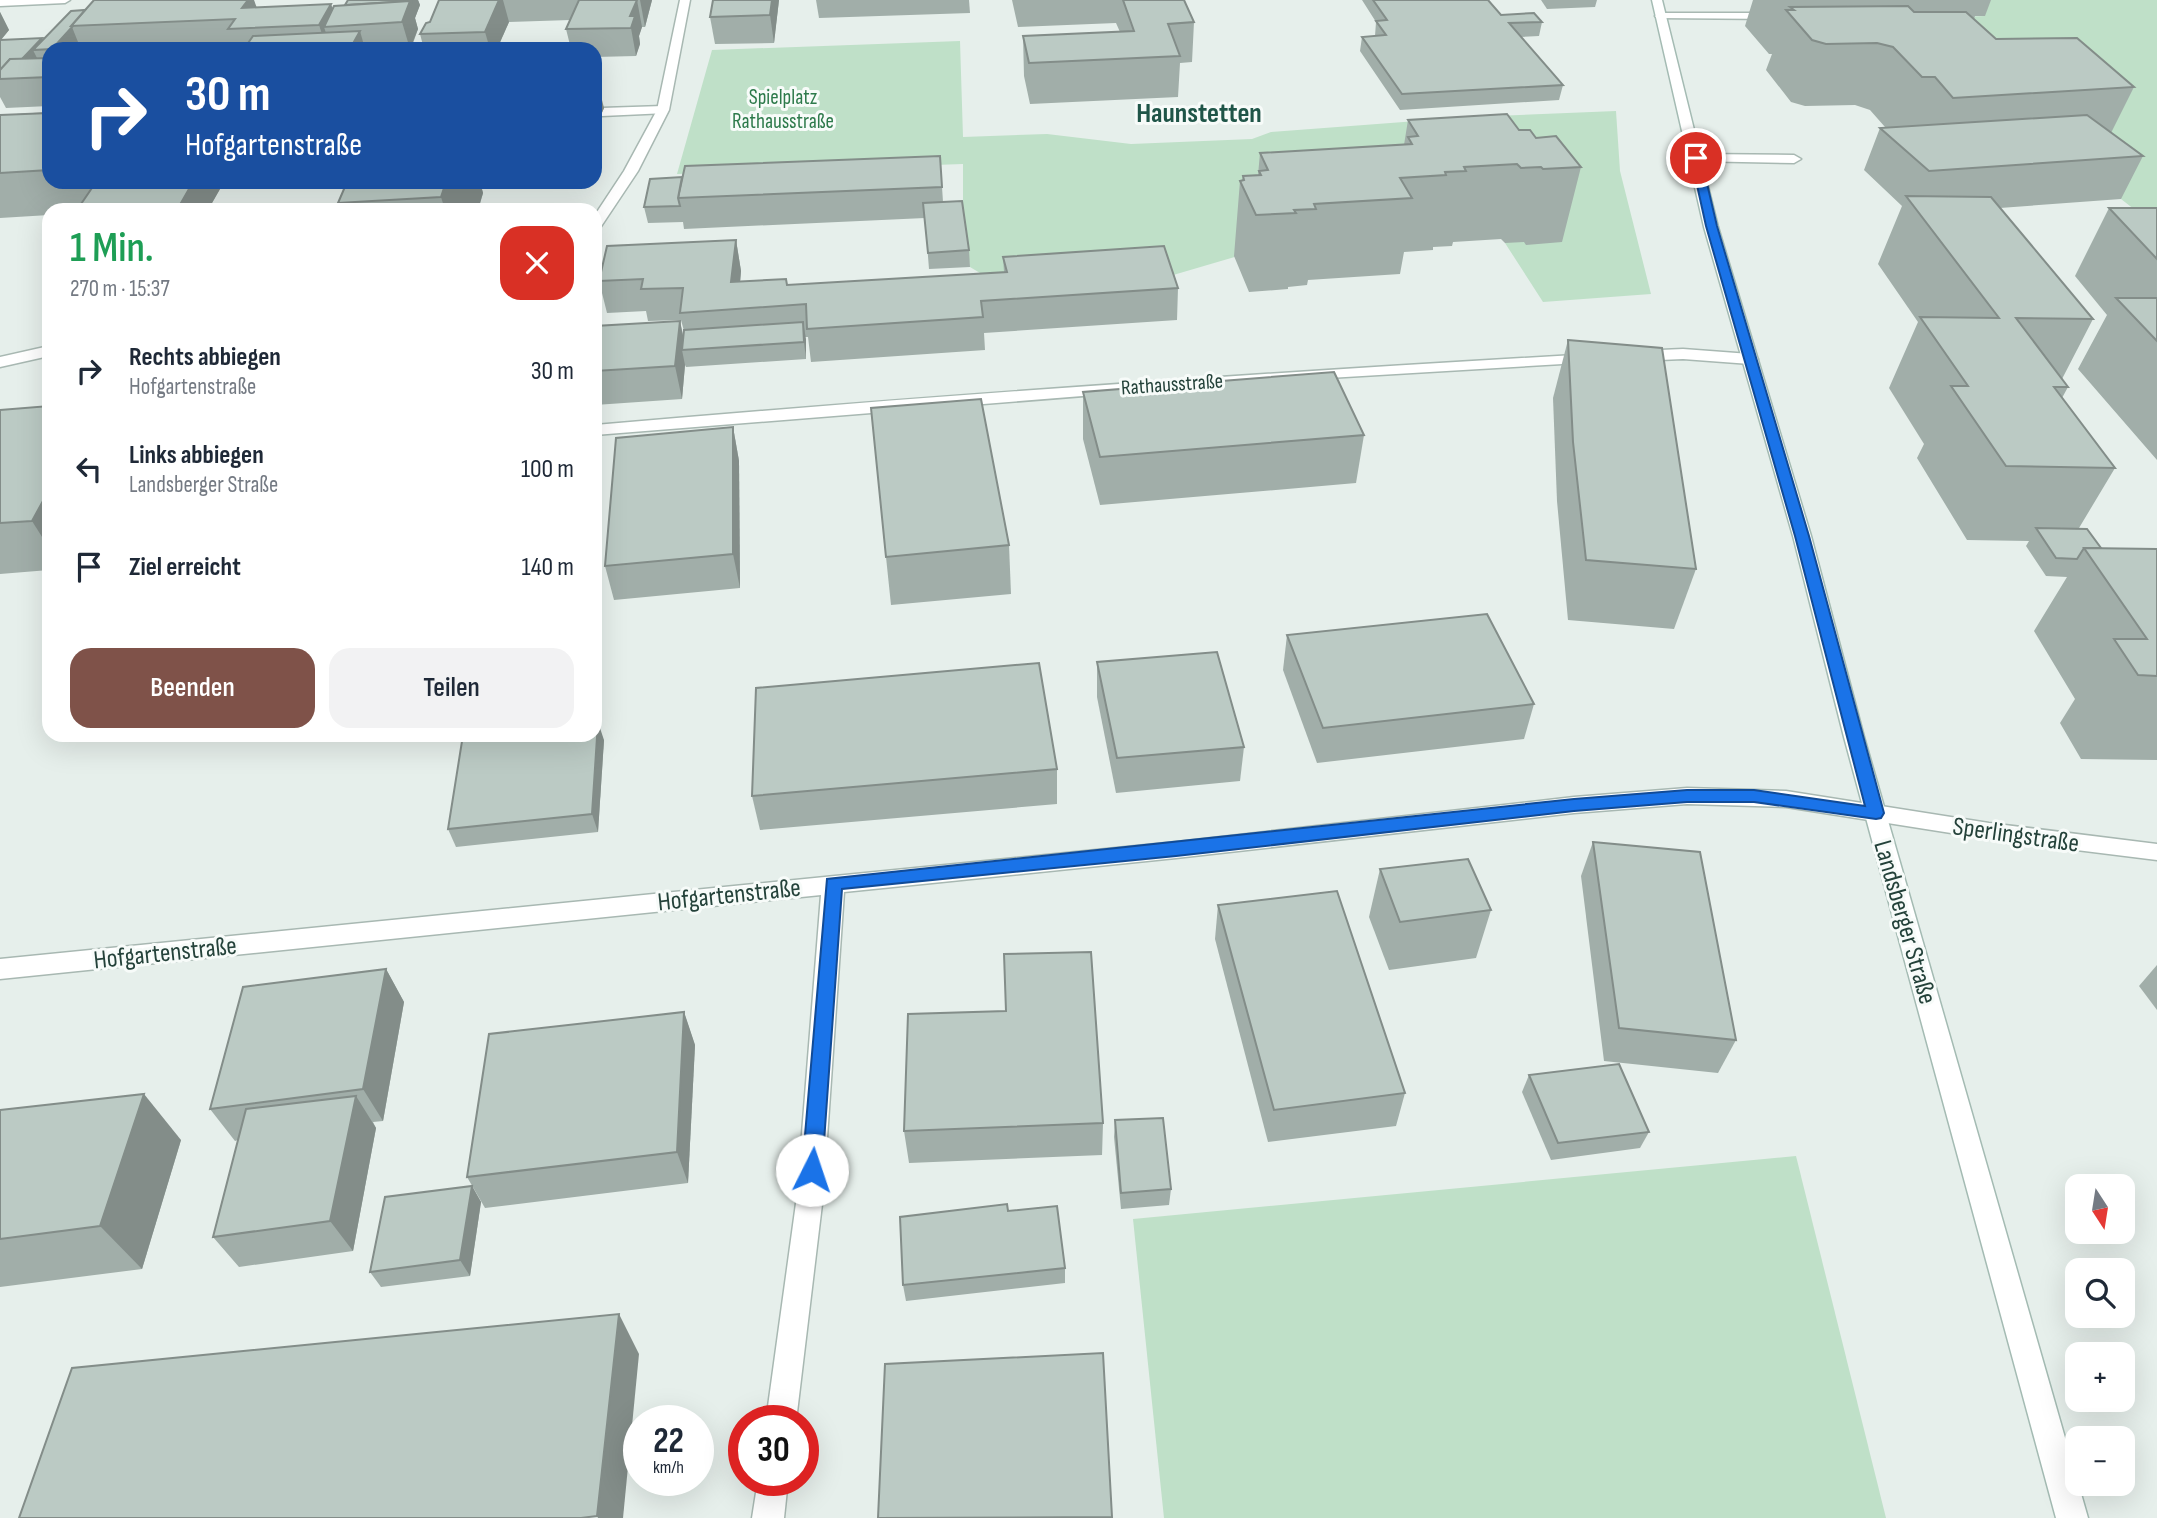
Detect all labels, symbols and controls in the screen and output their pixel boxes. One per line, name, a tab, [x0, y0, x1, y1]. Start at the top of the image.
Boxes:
text: 30 m	[185, 66, 270, 125]
icon: right	[70, 70, 161, 161]
park label: Spielplatz Rathausstraße	[732, 85, 834, 134]
district label: Haunstetten	[1136, 97, 1262, 130]
text: Hofgartenstraße	[185, 126, 362, 165]
pin	[1666, 128, 1726, 188]
icon: arrive	[1677, 139, 1715, 177]
text: 1 Min.	[70, 223, 154, 274]
button: close	[500, 226, 574, 300]
text: 270 m · 15:37	[70, 275, 170, 303]
text: Rechts abbiegen	[129, 342, 281, 373]
icon: right	[70, 352, 108, 390]
text: 30 m	[531, 356, 574, 387]
street label: Rathausstraße	[1120, 368, 1224, 401]
text: Hofgartenstraße	[129, 373, 256, 401]
text: Links abbiegen	[129, 440, 264, 471]
icon: left	[70, 450, 108, 488]
text: 100 m	[521, 454, 574, 485]
text: Landsberger Straße	[129, 471, 278, 499]
icon: arrive	[70, 548, 108, 586]
text: Ziel erreicht	[129, 552, 241, 583]
text: 140 m	[522, 552, 574, 583]
button: Beenden	[70, 648, 315, 728]
button: Teilen	[329, 648, 574, 728]
street label: Sperlingstraße	[1951, 811, 2081, 860]
street label: Landsberger Straße	[1866, 837, 1943, 1008]
street label: Hofgartenstraße	[656, 873, 802, 918]
street label: Hofgartenstraße	[92, 931, 238, 976]
position arrow	[775, 1133, 849, 1207]
north arrow	[2065, 1174, 2135, 1244]
map controls	[2065, 1174, 2135, 1496]
button: search	[2065, 1258, 2135, 1328]
button: +	[2065, 1342, 2135, 1412]
speed limit sign: 30	[728, 1405, 819, 1496]
text: 22	[653, 1420, 684, 1463]
button: −	[2065, 1426, 2135, 1496]
text: km/h	[653, 1457, 684, 1478]

